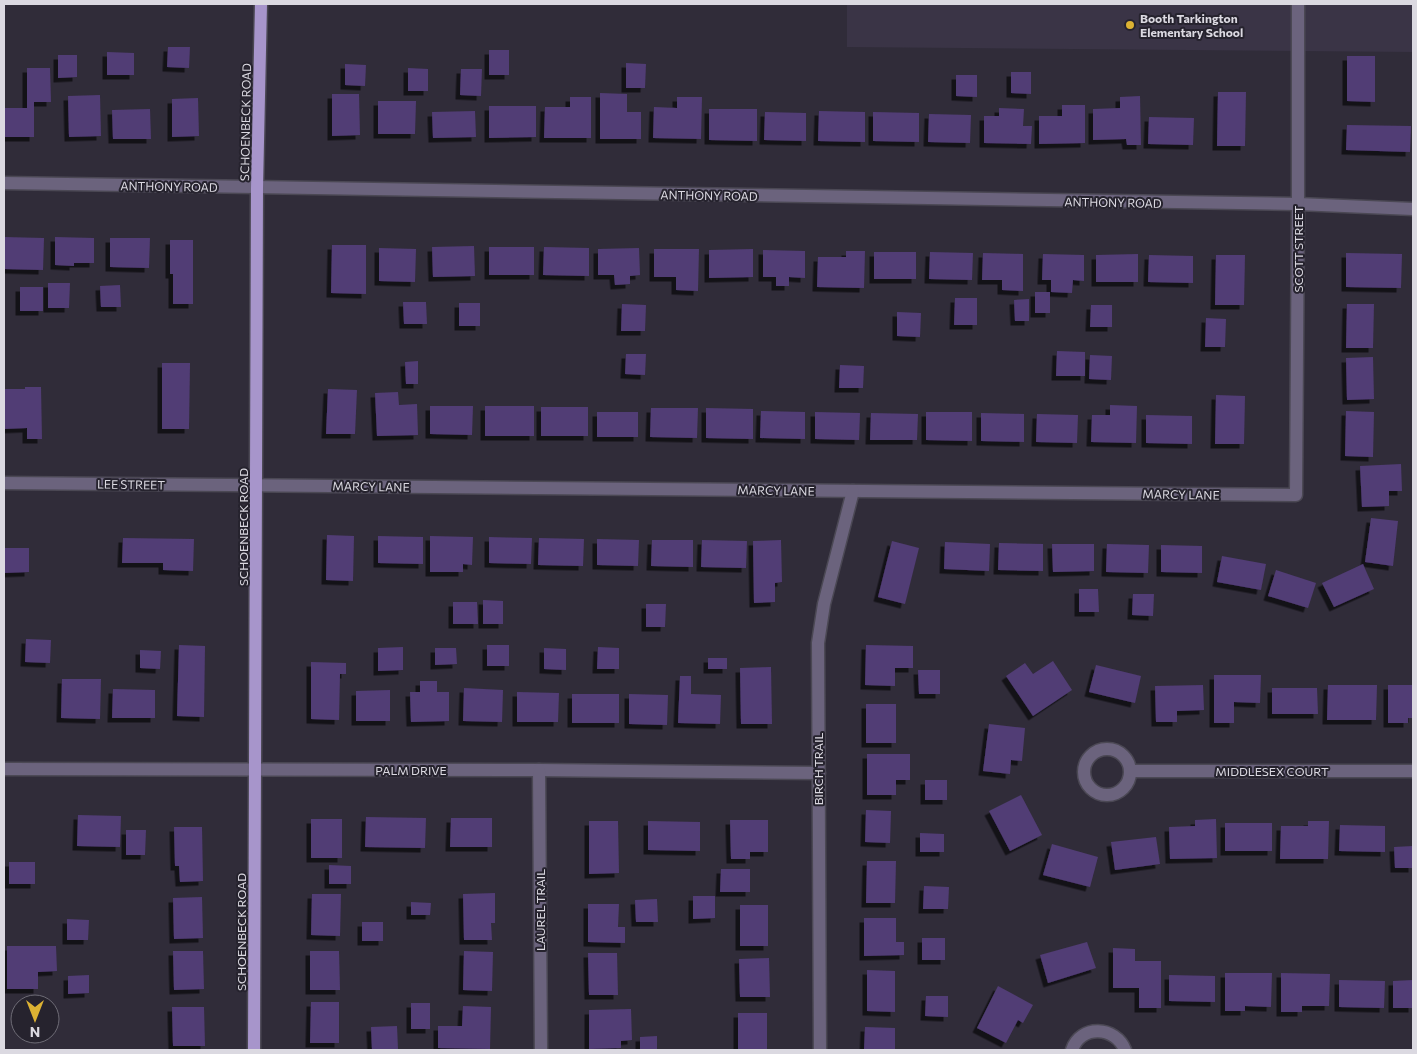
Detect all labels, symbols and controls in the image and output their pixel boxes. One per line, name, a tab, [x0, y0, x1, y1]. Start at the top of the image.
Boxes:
place label: Booth Tarkington Elementary School	[1140, 11, 1243, 39]
marker: Booth Tarkington Elementary School	[1124, 19, 1136, 31]
street label: SCHOENBECK ROAD	[237, 63, 253, 181]
street label: ANTHONY ROAD	[120, 178, 218, 194]
street label: ANTHONY ROAD	[660, 187, 758, 203]
street label: ANTHONY ROAD	[1064, 194, 1162, 210]
street label: SCOTT STREET	[1291, 205, 1305, 292]
street label: SCHOENBECK ROAD	[236, 468, 250, 586]
street label: LEE STREET	[97, 476, 165, 492]
street label: MARCY LANE	[332, 478, 410, 494]
street label: MARCY LANE	[737, 482, 815, 498]
street label: MARCY LANE	[1142, 486, 1220, 502]
street label: BIRCH TRAIL	[811, 733, 825, 805]
street label: PALM DRIVE	[375, 763, 447, 777]
street label: MIDDLESEX COURT	[1215, 764, 1329, 778]
street label: LAUREL TRAIL	[533, 869, 547, 951]
street label: SCHOENBECK ROAD	[234, 873, 248, 991]
north arrow	[10, 994, 60, 1044]
text: N	[30, 1024, 40, 1041]

